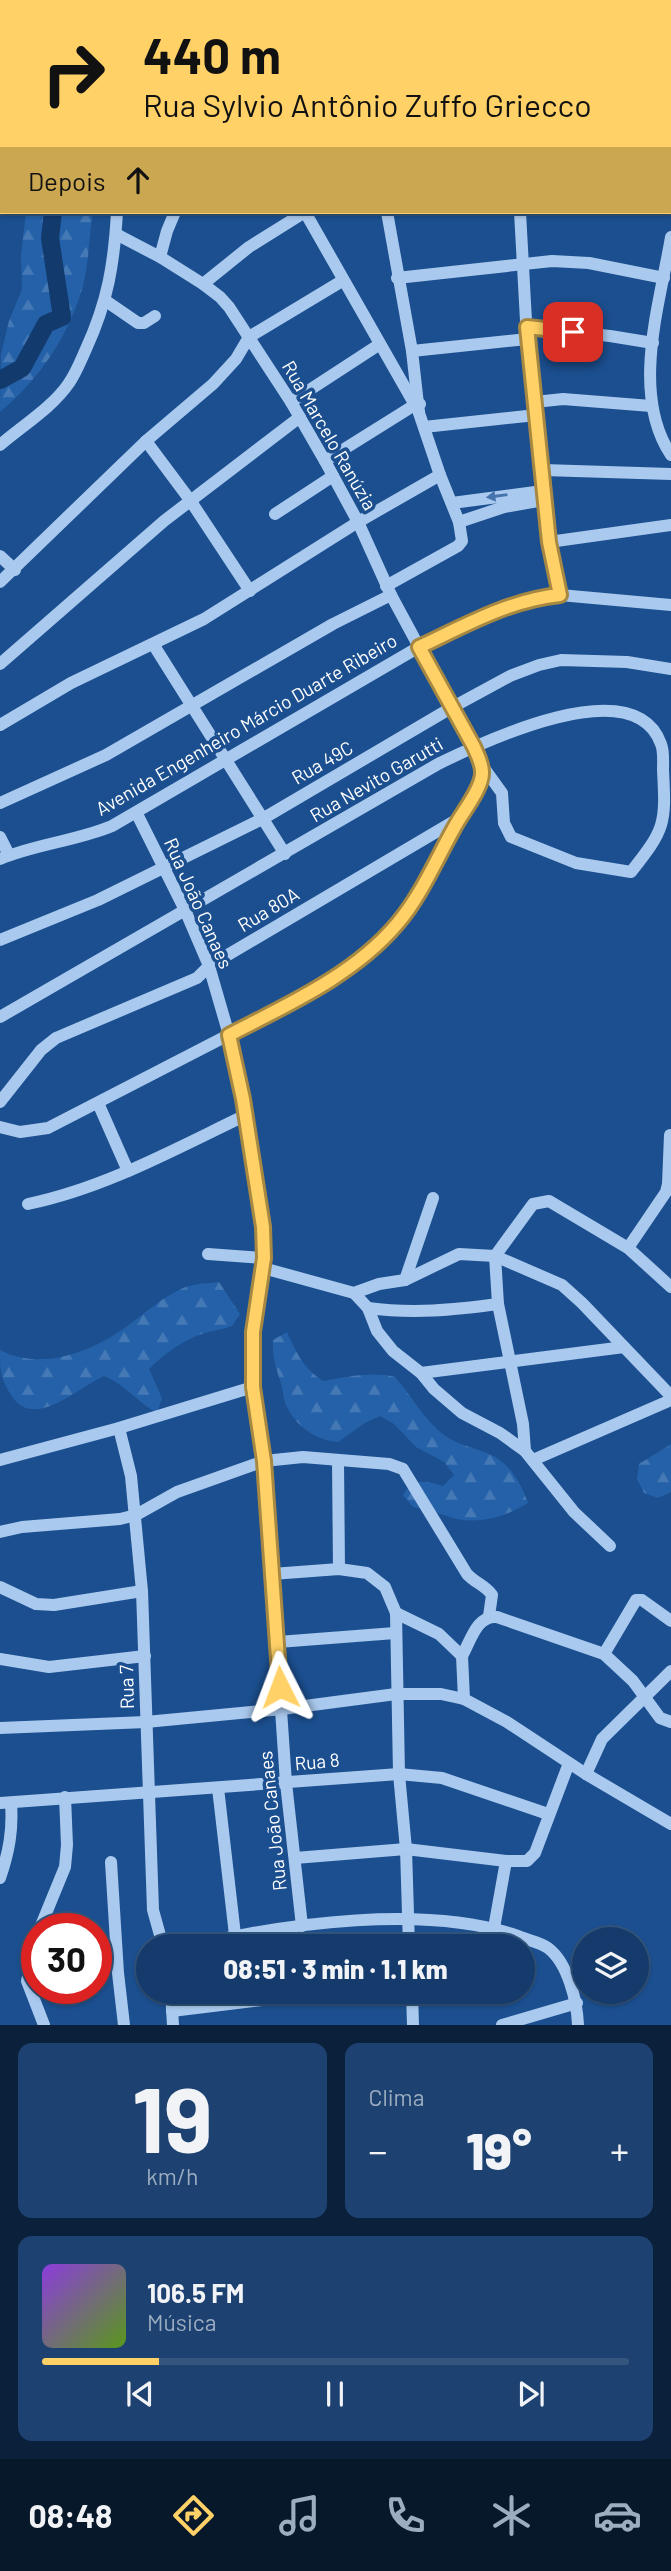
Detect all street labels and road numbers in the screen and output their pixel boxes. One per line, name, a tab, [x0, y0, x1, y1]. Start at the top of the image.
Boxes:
street label: Rua Marcelo Ranúzia	[278, 356, 382, 514]
street label: Avenida Engenheiro Márcio Duarte Ribeiro	[91, 628, 401, 820]
street label: Rua Nevito Garutti	[305, 732, 447, 826]
street label: Rua 49C	[287, 735, 357, 789]
street label: Rua João Canaes	[160, 834, 238, 972]
street label: Rua 80A	[233, 882, 303, 936]
street label: Rua 7	[114, 1665, 138, 1709]
street label: Rua 8	[293, 1748, 341, 1774]
street label: Rua João Canaes	[253, 1750, 291, 1892]

